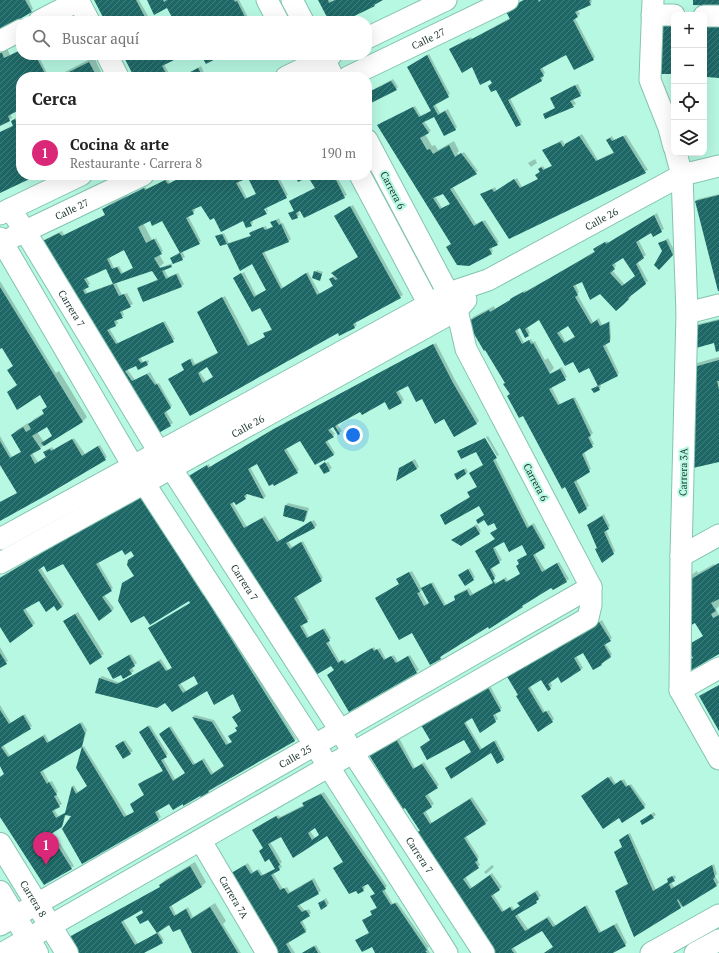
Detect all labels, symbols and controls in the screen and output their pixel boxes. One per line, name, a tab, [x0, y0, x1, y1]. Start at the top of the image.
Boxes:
map controls	[671, 12, 707, 156]
button: +	[671, 12, 707, 48]
search box	[16, 16, 372, 60]
street label: Calle 27	[410, 25, 447, 52]
icon: search	[30, 27, 52, 49]
text: Buscar aquí	[62, 28, 139, 48]
button: −	[671, 48, 707, 84]
button: locate	[671, 84, 707, 120]
text: Cerca	[32, 87, 77, 110]
button: layers	[671, 120, 707, 156]
text: Cocina & arte	[70, 134, 169, 154]
text: 1	[41, 144, 49, 162]
text: 190 m	[321, 144, 356, 162]
text: Restaurante · Carrera 8	[70, 154, 202, 172]
street label: Carrera 6	[377, 169, 408, 212]
street label: Calle 27	[53, 196, 91, 223]
street label: Calle 26	[583, 205, 621, 233]
street label: Carrera 7	[55, 288, 88, 329]
street label: Calle 26	[229, 412, 267, 441]
your location	[343, 425, 363, 445]
street label: Carrera 3A	[677, 448, 690, 496]
street label: Carrera 6	[520, 461, 551, 504]
street label: Carrera 7	[228, 562, 261, 603]
street label: Calle 25	[277, 742, 314, 771]
pin: 1	[33, 832, 59, 865]
street label: Carrera 7	[403, 834, 436, 876]
street label: Carrera 7A	[216, 874, 251, 921]
street label: Carrera 8	[17, 878, 49, 920]

